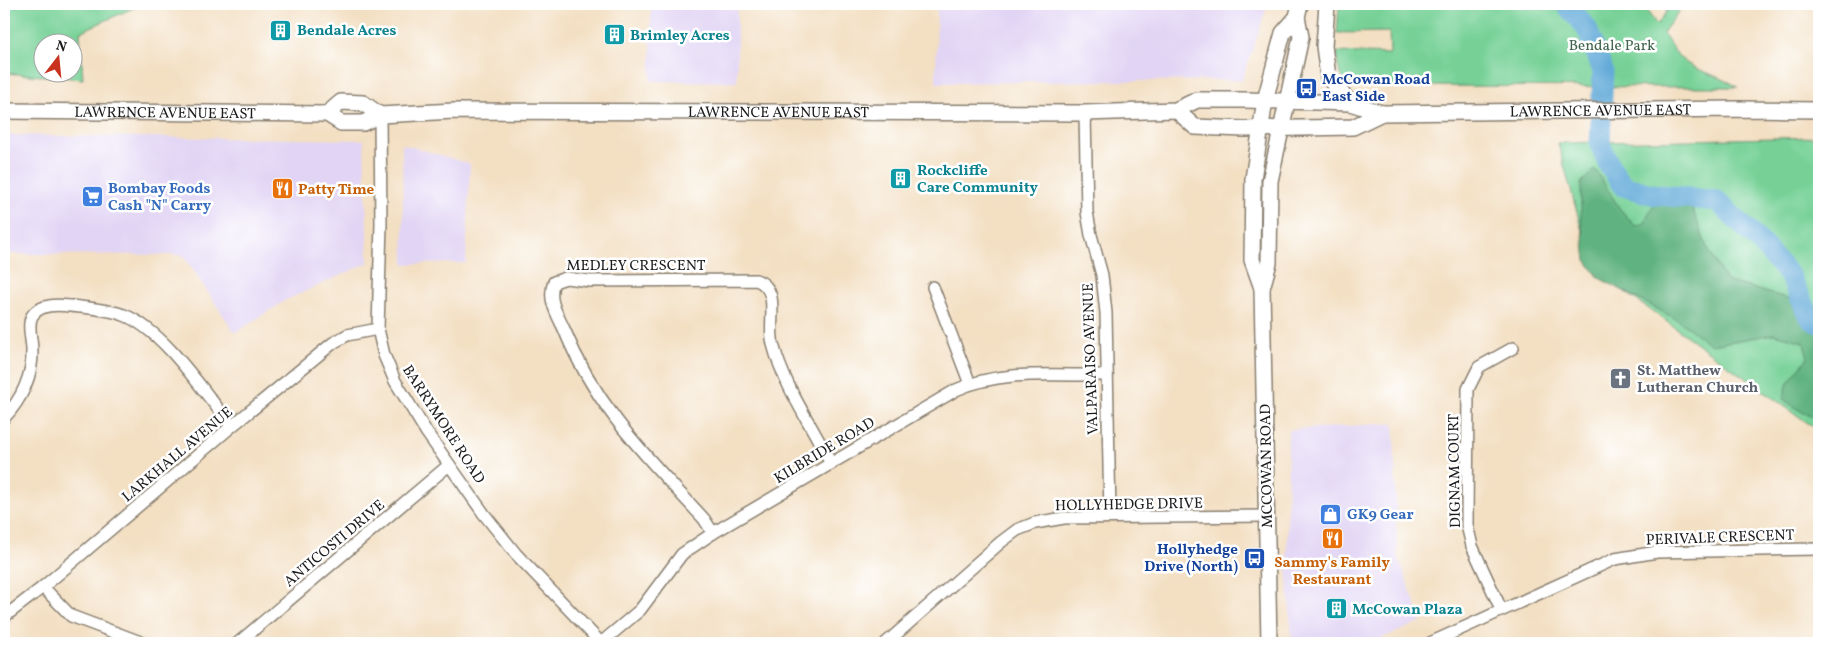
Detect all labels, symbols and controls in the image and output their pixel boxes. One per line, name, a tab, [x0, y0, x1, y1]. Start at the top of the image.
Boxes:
building icon: Bendale Acres	[269, 18, 293, 42]
place label: Bendale Acres	[297, 21, 397, 42]
building icon: Brimley Acres	[602, 23, 626, 47]
place label: Brimley Acres	[630, 26, 730, 47]
north arrow	[32, 32, 82, 82]
text: N	[54, 36, 69, 57]
park label: Bendale Park	[1569, 36, 1655, 57]
place label: McCowan Road East Side	[1322, 70, 1430, 108]
bus stop icon: McCowan Road East Side	[1294, 76, 1318, 100]
street label: LAWRENCE AVENUE EAST	[1510, 101, 1692, 124]
street label: LAWRENCE AVENUE EAST	[74, 103, 256, 125]
street label: LAWRENCE AVENUE EAST	[688, 103, 869, 124]
place label: Rockcliffe Care Community	[917, 161, 1039, 199]
building icon: Rockcliffe Care Community	[889, 167, 913, 191]
restaurant icon: Patty Time	[270, 177, 294, 201]
place label: Bombay Foods Cash "N" Carry	[108, 179, 212, 217]
place label: Patty Time	[298, 180, 374, 201]
supermarket icon: Bombay Foods Cash "N" Carry	[80, 185, 104, 209]
street label: MEDLEY CRESCENT	[566, 256, 706, 277]
street label: VALPARAISO AVENUE	[1078, 283, 1105, 435]
street label: BARRYMORE ROAD	[396, 361, 489, 488]
place label: St. Matthew Lutheran Church	[1637, 361, 1759, 399]
church icon: St. Matthew Lutheran Church	[1609, 367, 1633, 391]
street label: LARKHALL AVENUE	[118, 402, 238, 508]
street label: MCCOWAN ROAD	[1256, 404, 1279, 528]
street label: KILBRIDE ROAD	[770, 413, 879, 490]
street label: DIGNAM COURT	[1444, 414, 1467, 528]
street label: HOLLYHEDGE DRIVE	[1055, 494, 1203, 517]
street label: ANTICOSTI DRIVE	[280, 496, 390, 593]
shop icon: GK9 Gear	[1319, 502, 1343, 526]
place label: GK9 Gear	[1347, 505, 1414, 526]
street label: PERIVALE CRESCENT	[1645, 525, 1795, 552]
restaurant icon: Sammy's Family Restaurant	[1320, 527, 1344, 551]
place label: Hollyhedge Drive (North)	[1144, 540, 1238, 578]
bus stop icon: Hollyhedge Drive (North)	[1242, 546, 1266, 570]
place label: Sammy's Family Restaurant	[1274, 553, 1390, 591]
building icon: McCowan Plaza	[1324, 597, 1348, 621]
place label: McCowan Plaza	[1352, 600, 1463, 621]

